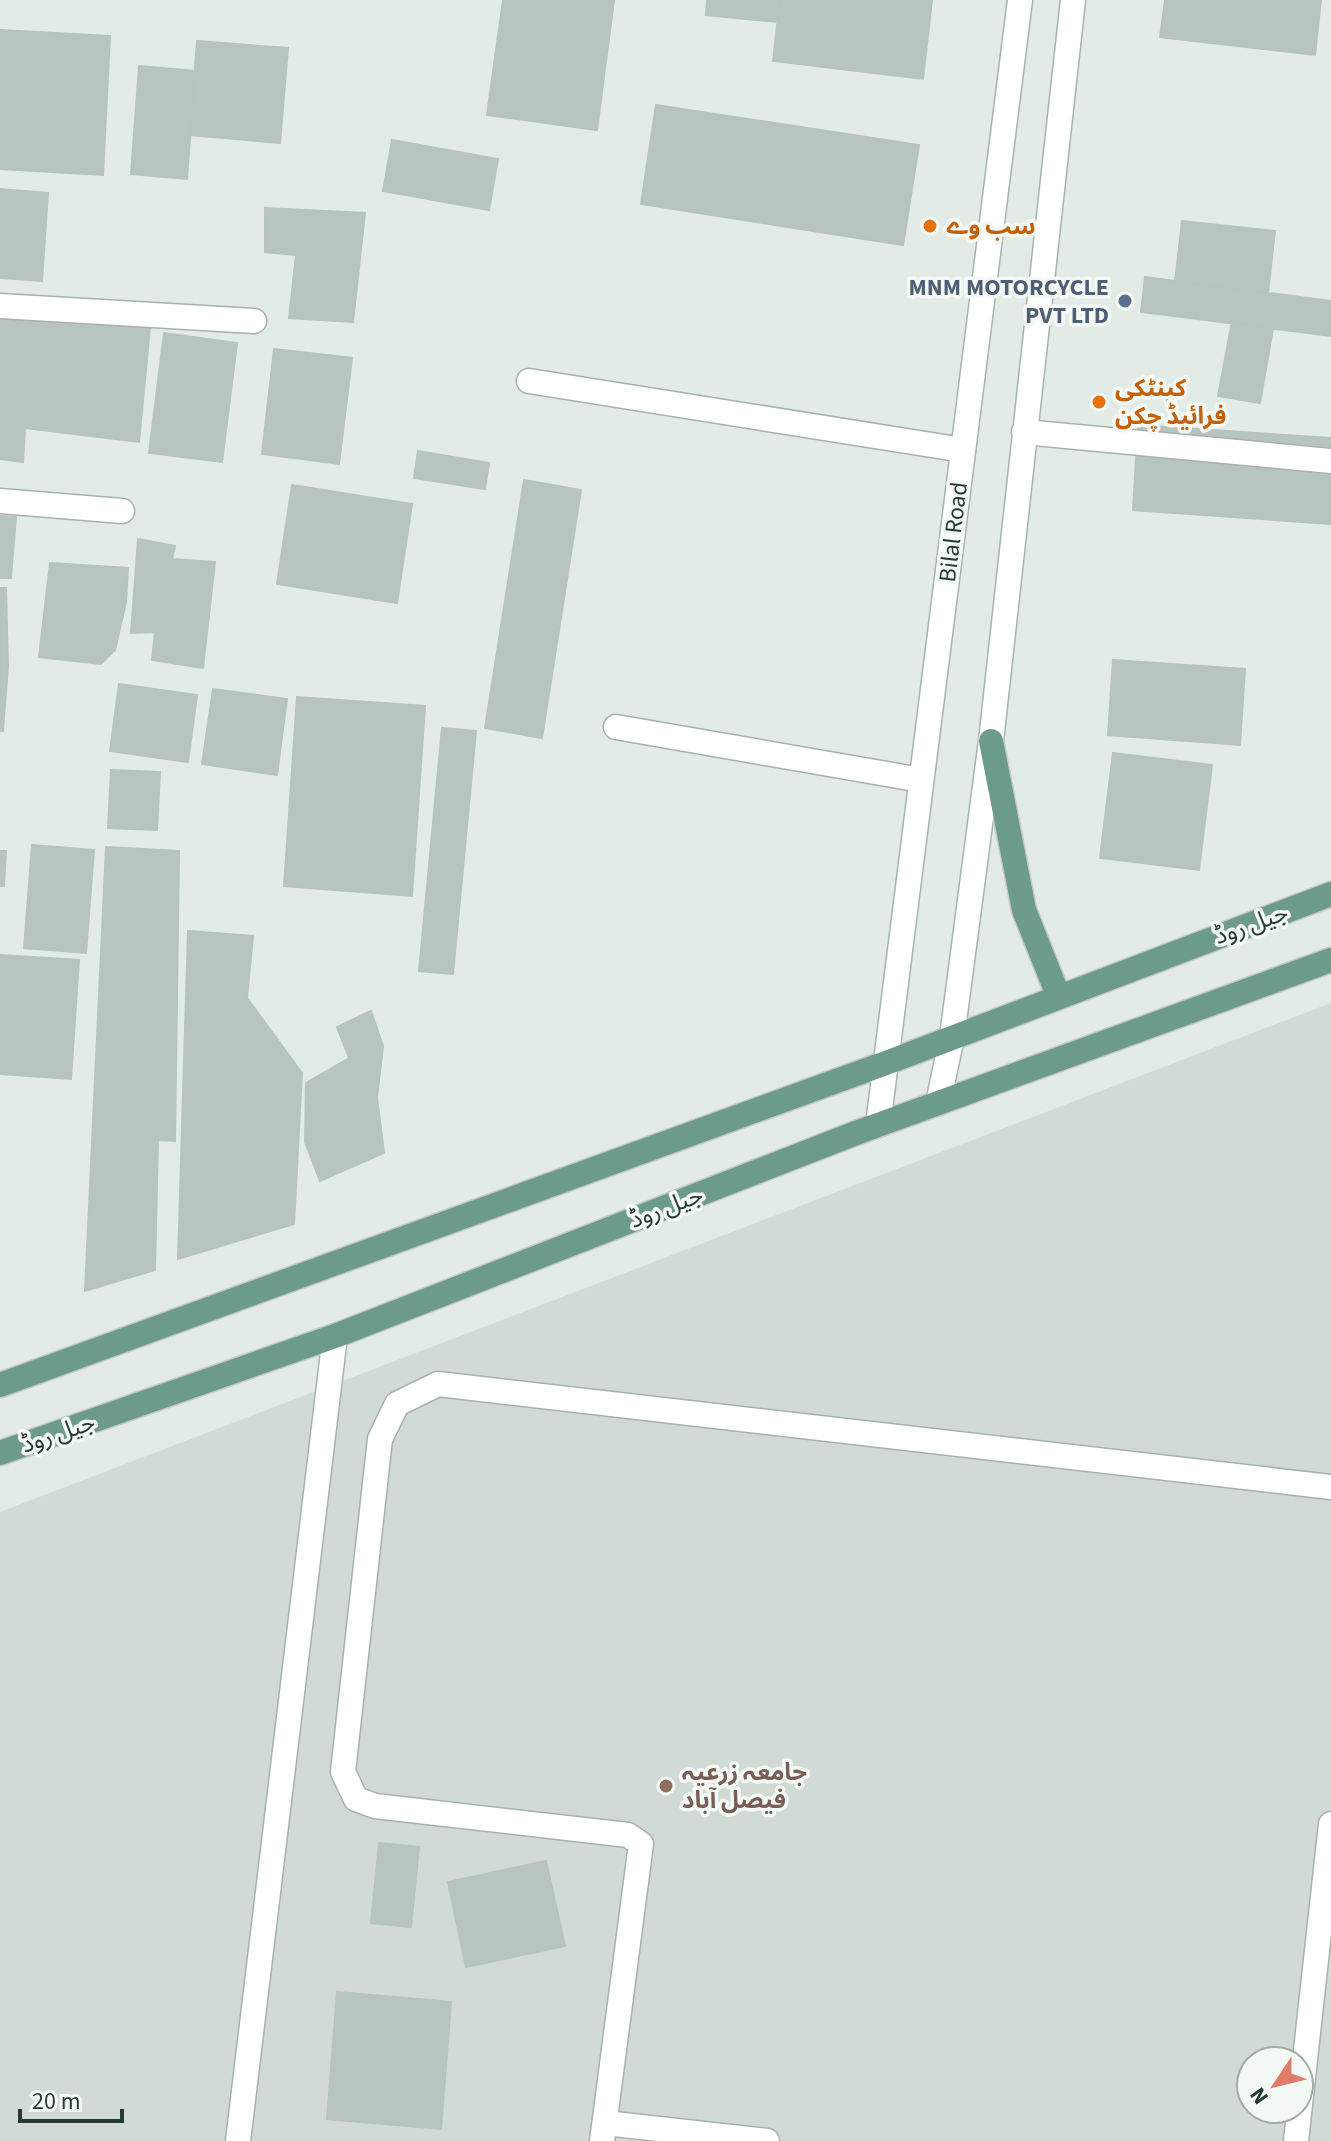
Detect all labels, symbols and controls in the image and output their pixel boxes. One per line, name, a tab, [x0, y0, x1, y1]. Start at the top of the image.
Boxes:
place label: سب وے	[946, 209, 1036, 244]
marker: سب وے	[921, 217, 939, 235]
place label: MNM MOTORCYCLE PVT LTD	[909, 270, 1109, 333]
marker: MNM MOTORCYCLE PVT LTD	[1116, 292, 1134, 310]
place label: کینٹکی فرائیڈ چکن	[1115, 371, 1226, 434]
marker: کینٹکی فرائیڈ چکن	[1090, 393, 1108, 411]
street label: Bilal Road	[930, 480, 977, 584]
street label: جیل روڈ	[1209, 895, 1293, 954]
street label: جیل روڈ	[624, 1177, 708, 1237]
street label: جیل روڈ	[16, 1404, 100, 1462]
place label: جامعہ زرعیہ فیصل آباد	[682, 1755, 807, 1818]
marker: جامعہ زرعیہ فیصل آباد	[657, 1777, 675, 1795]
north arrow	[1235, 2045, 1315, 2125]
scale bar	[20, 2073, 122, 2123]
text: N	[1242, 2081, 1277, 2111]
text: 20 m	[32, 2084, 81, 2119]

